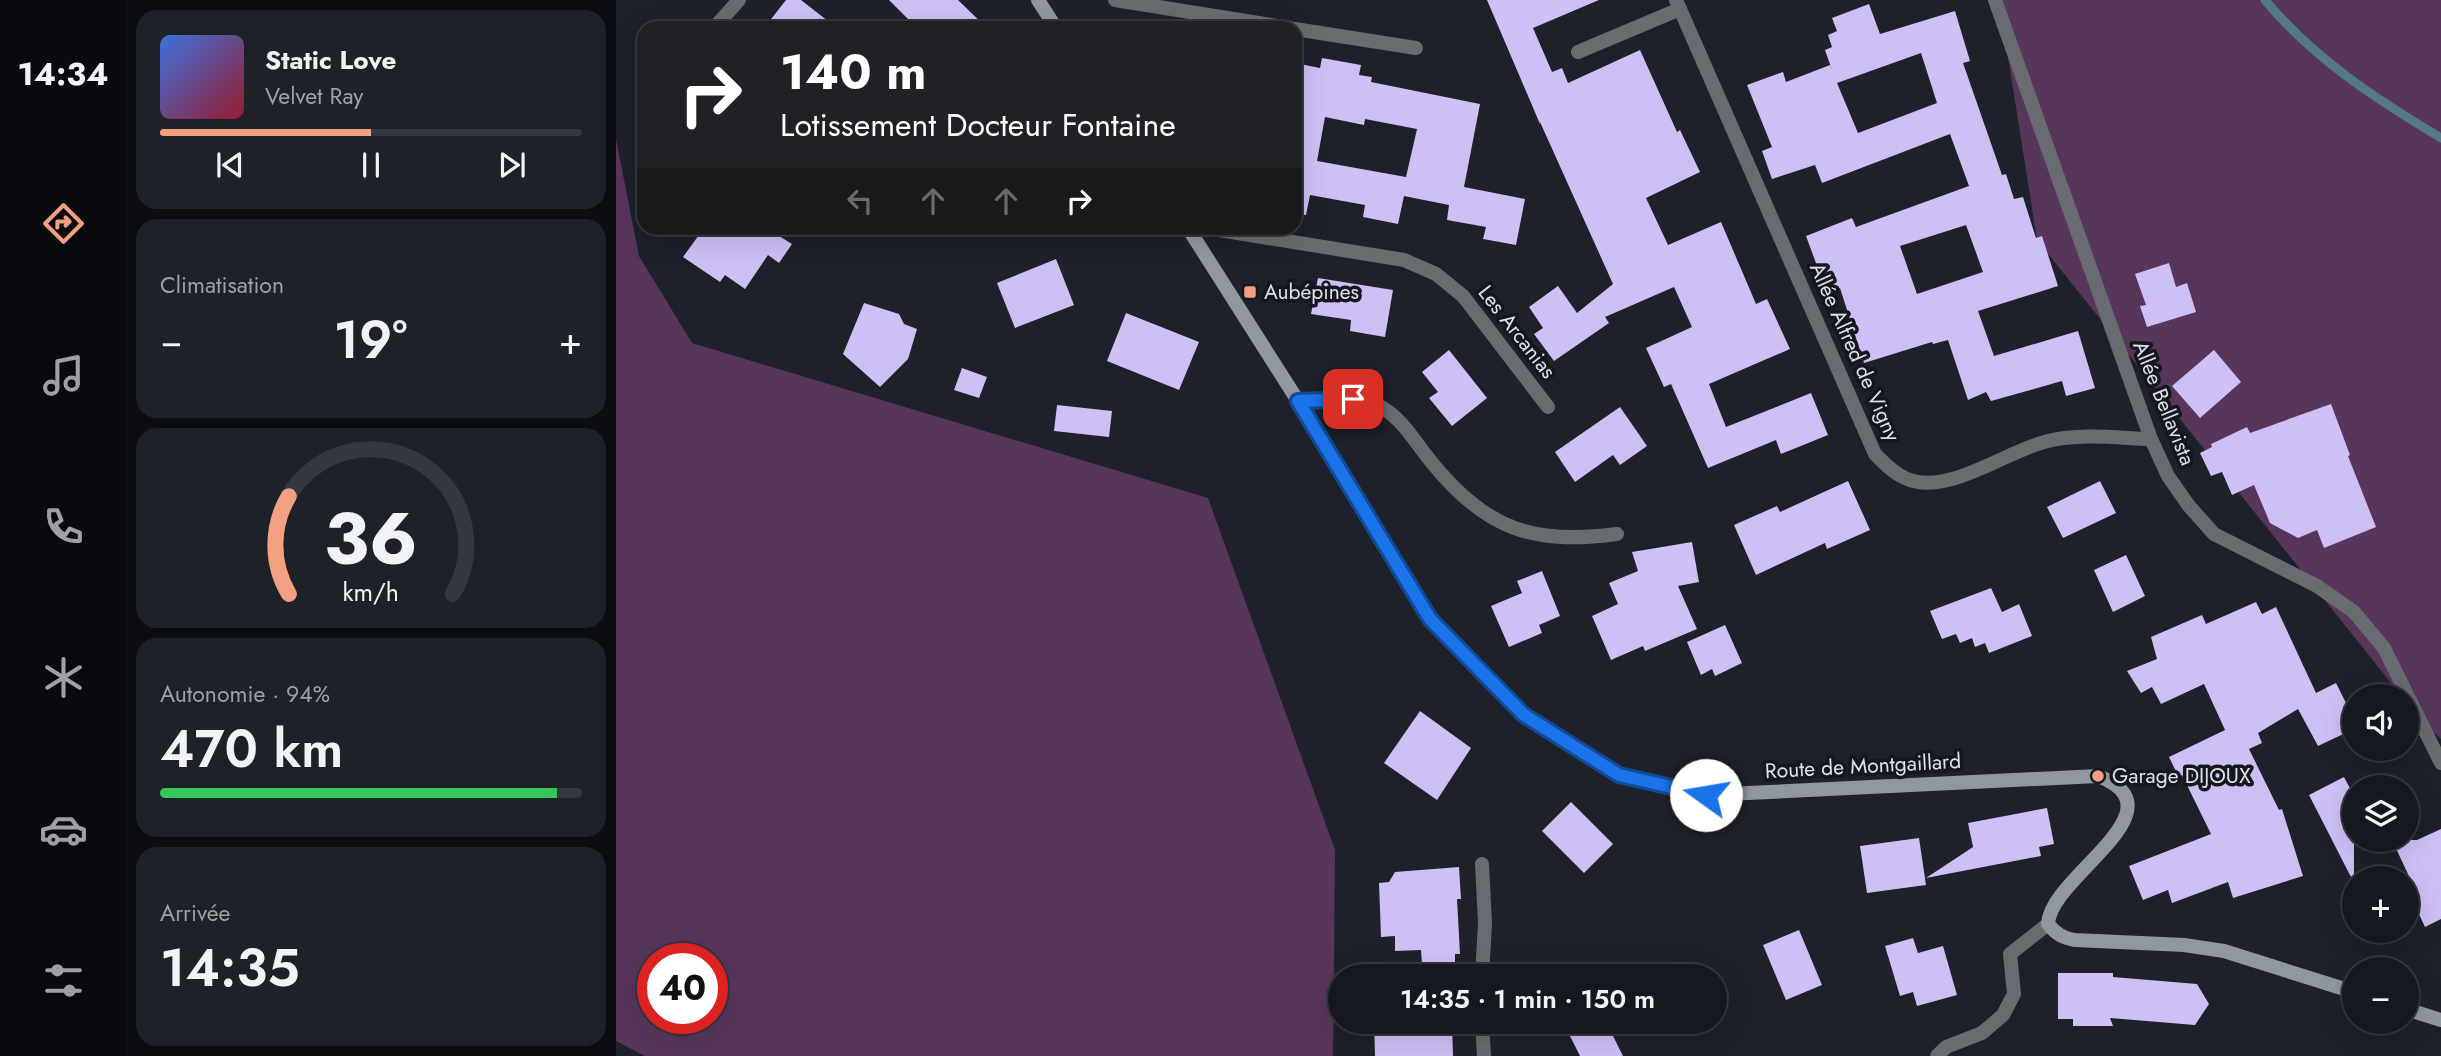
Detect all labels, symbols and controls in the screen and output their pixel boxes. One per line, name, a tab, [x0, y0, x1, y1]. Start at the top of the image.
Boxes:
text: 140 m	[780, 37, 926, 107]
text: Static Love	[265, 41, 397, 79]
icon: right	[665, 49, 756, 140]
text: 14:34	[17, 51, 109, 97]
text: Velvet Ray	[265, 79, 363, 113]
text: Lotissement Docteur Fontaine	[780, 102, 1176, 148]
icon: previous	[211, 146, 249, 184]
icon: pause	[352, 146, 390, 184]
icon: next	[493, 146, 531, 184]
icon: left	[841, 182, 879, 220]
icon: ahead	[914, 182, 952, 220]
icon: ahead	[987, 182, 1025, 220]
icon: right	[1060, 182, 1098, 220]
icon: directions	[39, 199, 88, 248]
street label: Allée Alfred de Vigny	[1802, 258, 1908, 447]
text: Climatisation	[160, 268, 284, 302]
place label: Aubépines	[1264, 277, 1359, 307]
street label: Les Arcanias	[1471, 279, 1563, 385]
marker: Aubépines	[1242, 284, 1258, 300]
text: 19°	[334, 302, 408, 378]
text: −	[160, 313, 182, 368]
text: +	[559, 313, 582, 368]
street label: Allée Bellavista	[2125, 336, 2203, 470]
icon: music	[39, 351, 88, 400]
pin	[1323, 369, 1383, 429]
icon: arrive	[1334, 380, 1372, 418]
text: 36	[324, 486, 418, 591]
icon: phone	[39, 502, 88, 551]
text: km/h	[343, 574, 399, 610]
icon: climate	[39, 653, 88, 702]
text: Autonomie · 94%	[160, 677, 330, 711]
map controls	[2342, 684, 2419, 1034]
button: sound	[2342, 684, 2419, 761]
text: 470 km	[160, 711, 343, 787]
street label: Route de Montgaillard	[1764, 746, 1962, 786]
position arrow	[1669, 758, 1743, 832]
place label: Garage DIJOUX	[2112, 761, 2251, 791]
marker: Garage DIJOUX	[2090, 768, 2106, 784]
button: layers	[2342, 775, 2419, 852]
icon: car	[39, 805, 88, 854]
button: +	[2342, 866, 2419, 943]
text: Arrivée	[160, 896, 230, 930]
text: 14:35	[160, 930, 300, 1006]
speed limit sign: 40	[637, 943, 728, 1034]
icon: filters	[39, 956, 88, 1005]
button: −	[2342, 957, 2419, 1034]
text: 14:35 · 1 min · 150 m	[1400, 980, 1655, 1018]

